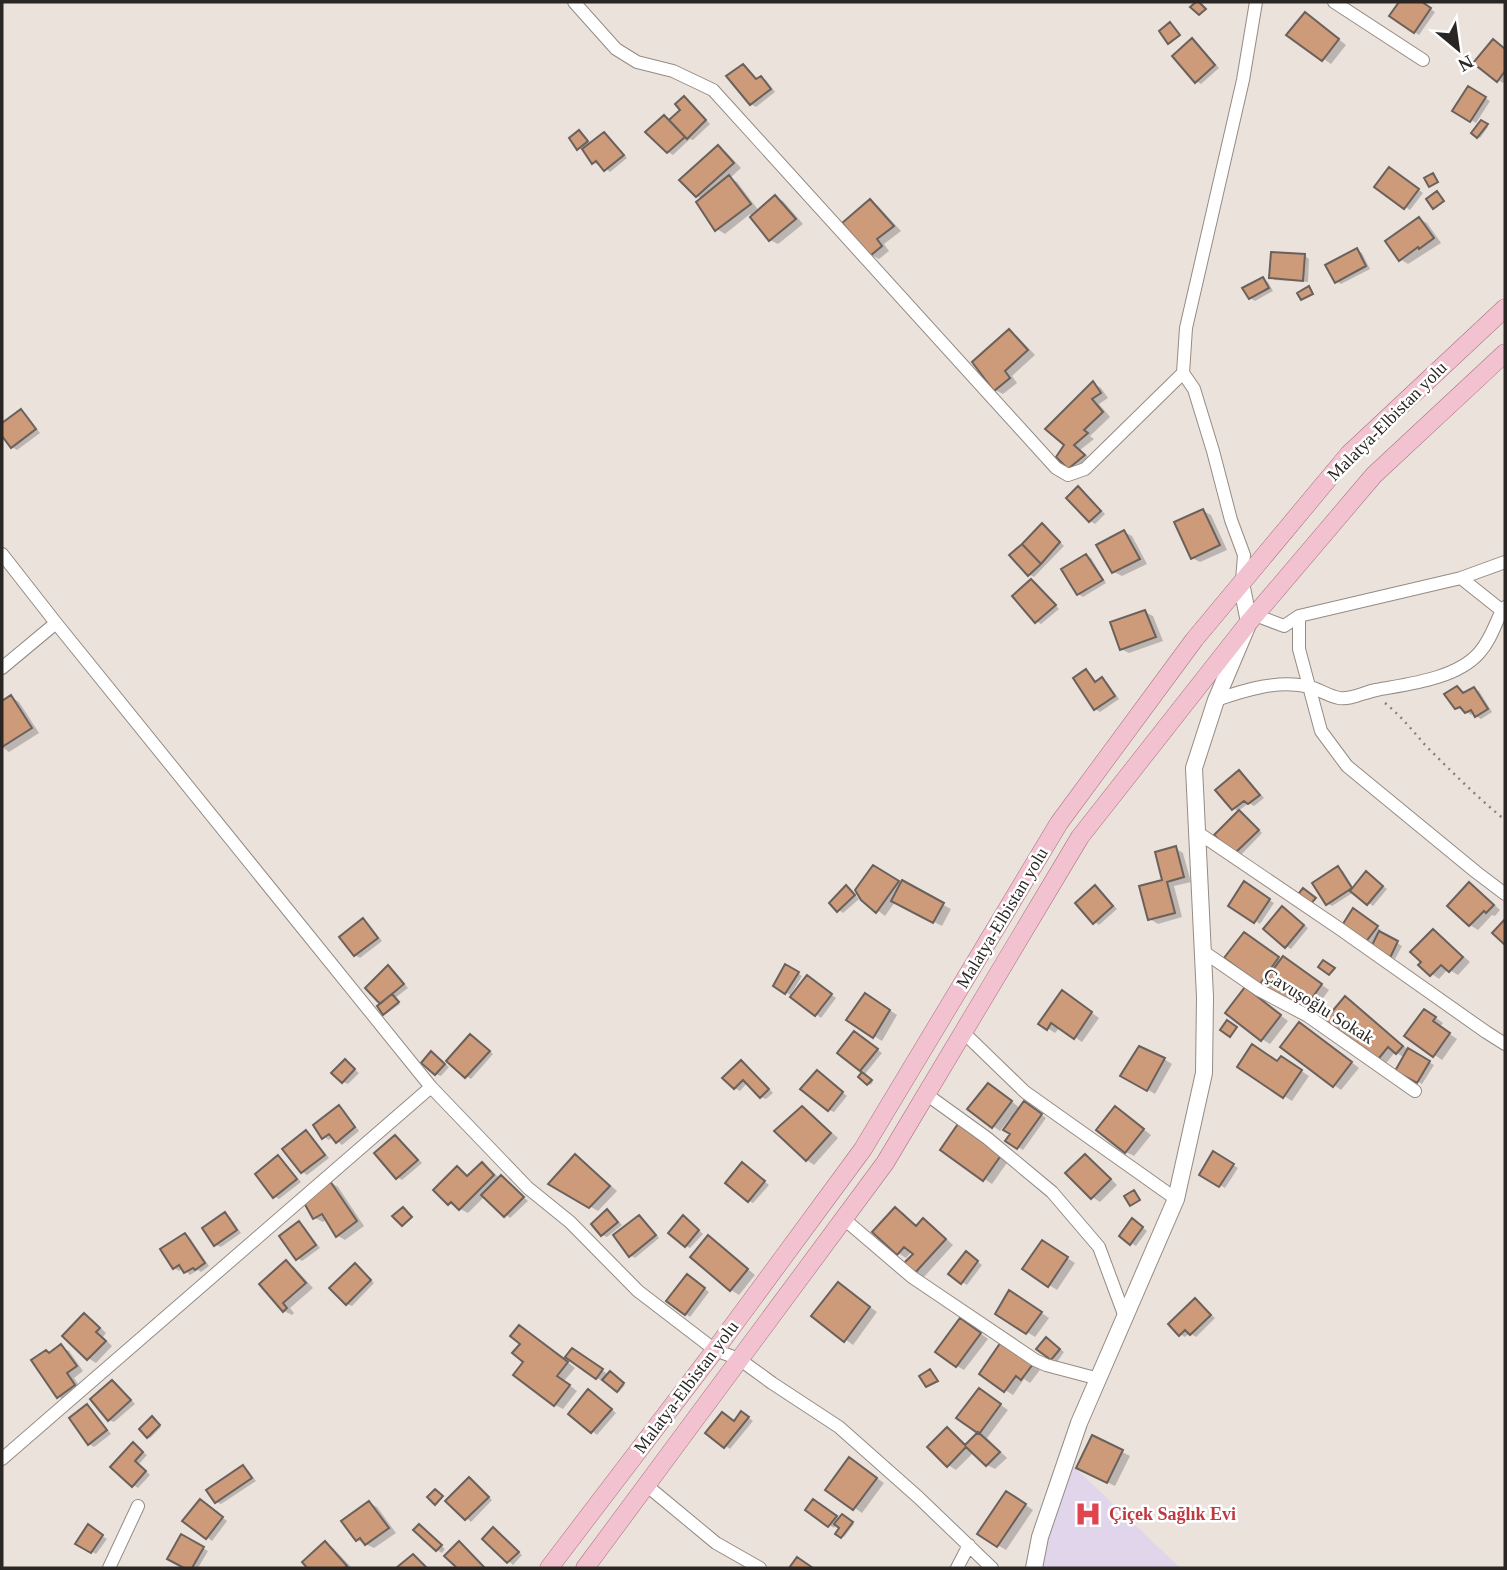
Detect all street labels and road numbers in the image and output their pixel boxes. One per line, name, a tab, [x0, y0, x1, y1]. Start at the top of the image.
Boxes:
street label: Malatya-Elbistan yolu	[1323, 357, 1451, 485]
street label: Malatya-Elbistan yolu	[952, 844, 1052, 992]
street label: Çavuşoğlu Sokak	[1260, 964, 1378, 1048]
street label: Malatya-Elbistan yolu	[630, 1317, 742, 1457]

